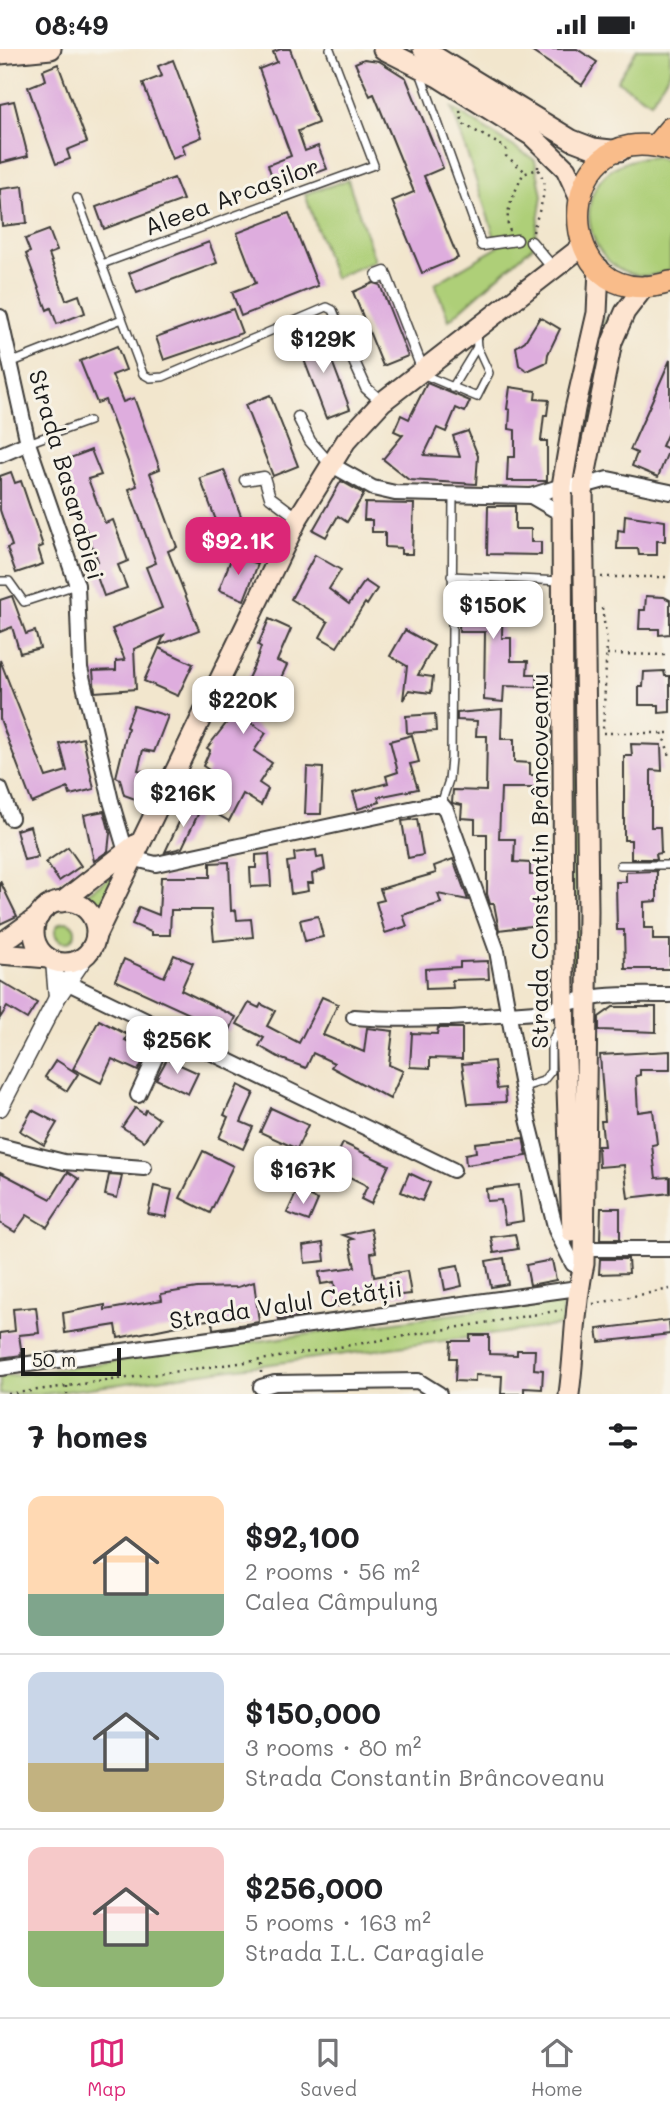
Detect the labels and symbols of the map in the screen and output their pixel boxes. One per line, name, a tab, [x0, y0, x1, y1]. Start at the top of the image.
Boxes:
street label: Aleea Arcașilor	[140, 150, 324, 243]
pin: $129K	[274, 315, 372, 375]
street label: Strada Basarabiei	[23, 366, 112, 583]
pin: $92.1K	[181, 517, 295, 577]
pin: $150K	[444, 581, 542, 641]
street label: Strada Constantin Brâncoveanu	[523, 673, 554, 1049]
pin: $220K	[194, 677, 292, 736]
pin: $216K	[134, 769, 232, 829]
pin: $256K	[128, 1017, 226, 1076]
pin: $167K	[254, 1147, 352, 1206]
street label: Strada Valul Cetății	[167, 1272, 404, 1336]
scale bar	[21, 1345, 121, 1377]

